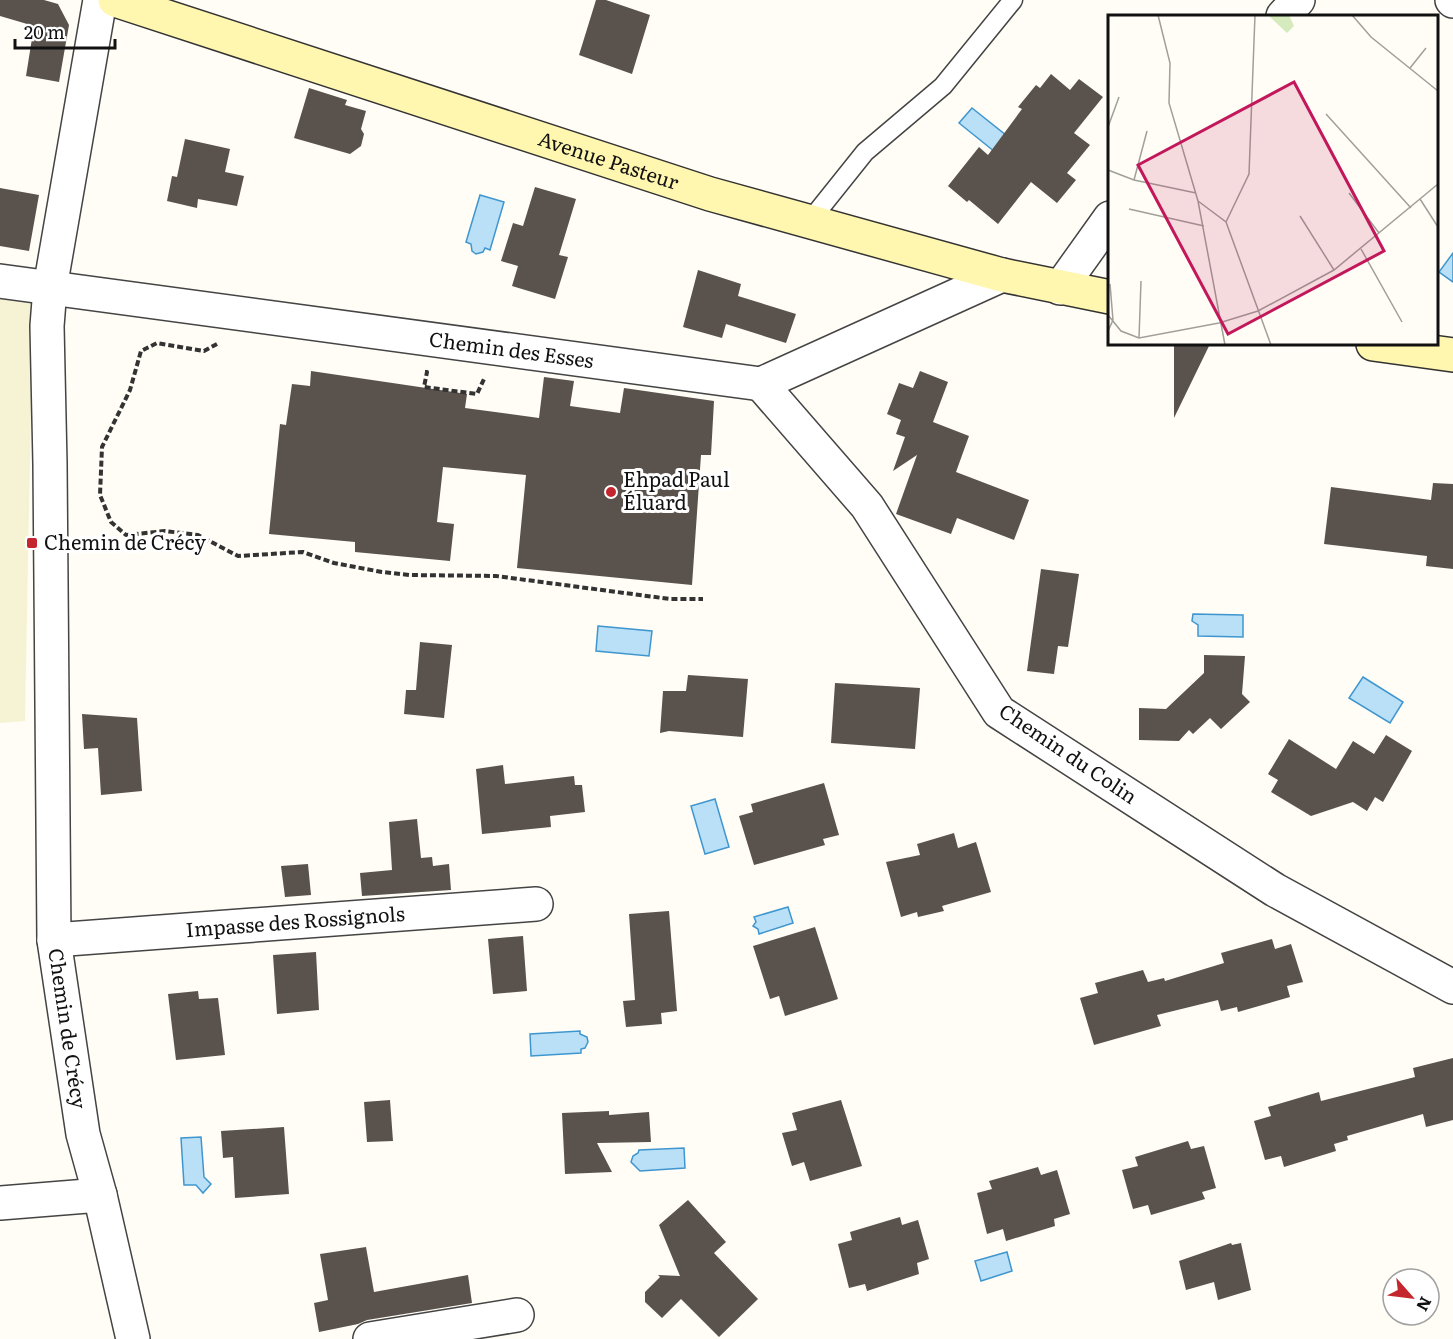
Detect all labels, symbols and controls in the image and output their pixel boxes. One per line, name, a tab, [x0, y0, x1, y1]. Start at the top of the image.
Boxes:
scale bar	[15, 12, 116, 50]
inset map	[1108, 15, 1438, 345]
text: 20 m	[24, 18, 65, 45]
street label: Avenue Pasteur	[535, 122, 684, 196]
street label: Chemin des Esses	[428, 322, 596, 374]
place label: Ehpad Paul Éluard	[623, 463, 730, 516]
marker: Ehpad Paul Éluard	[604, 485, 618, 499]
place label: Chemin de Crécy	[44, 526, 206, 556]
marker: Chemin de Crécy	[25, 536, 39, 550]
street label: Chemin du Colin	[994, 695, 1144, 810]
street label: Impasse des Rossignols	[185, 897, 406, 943]
street label: Chemin de Crécy	[42, 946, 96, 1111]
north arrow	[1381, 1267, 1441, 1327]
text: N	[1411, 1293, 1439, 1316]

